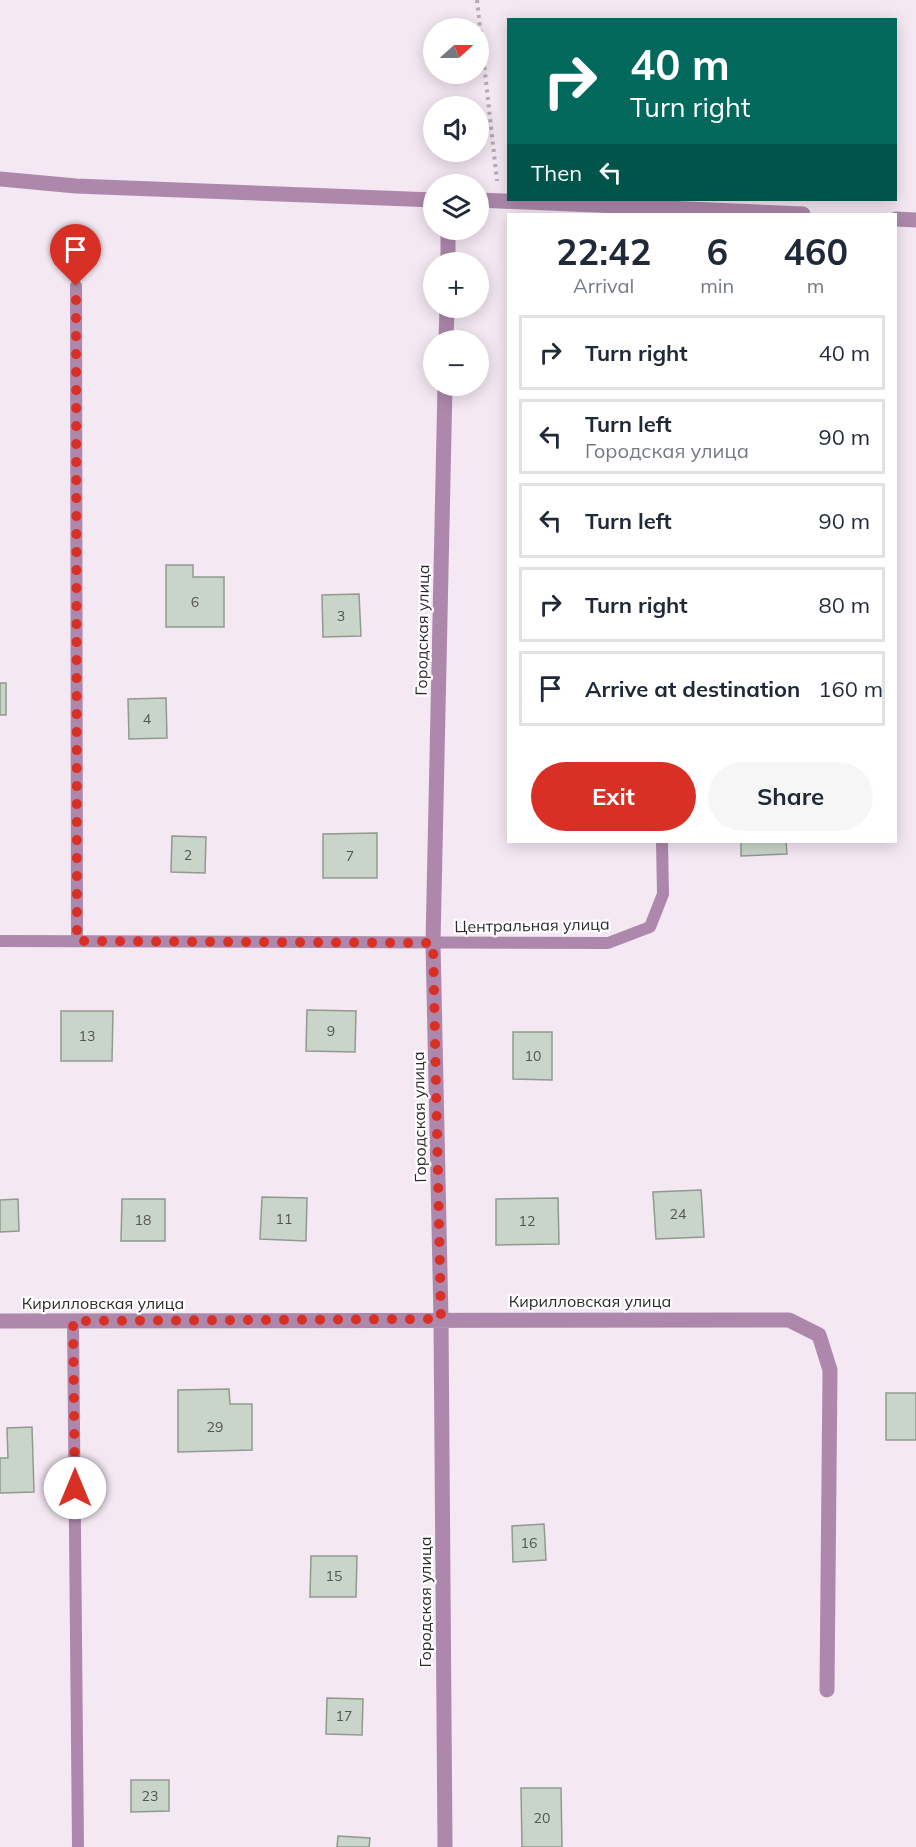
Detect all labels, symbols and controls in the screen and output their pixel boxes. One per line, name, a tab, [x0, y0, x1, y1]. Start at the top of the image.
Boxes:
north arrow	[423, 18, 489, 84]
map controls	[423, 18, 489, 396]
text: 40 m	[630, 38, 730, 91]
icon: right	[531, 42, 609, 120]
text: Turn right	[630, 90, 750, 124]
button: sound	[423, 96, 489, 162]
icon: left	[594, 156, 627, 189]
text: Then	[531, 159, 582, 187]
button: layers	[423, 174, 489, 240]
pin	[50, 224, 101, 286]
text: 22:42	[556, 229, 651, 274]
text: 6	[706, 229, 728, 274]
text: 460	[783, 229, 848, 274]
icon: arrive	[59, 233, 92, 266]
button: +	[423, 252, 489, 318]
text: Arrival	[573, 273, 634, 298]
text: min	[700, 273, 734, 298]
text: m	[807, 273, 824, 298]
button: −	[423, 330, 489, 396]
icon: right	[534, 336, 567, 369]
text: Turn right	[585, 339, 688, 367]
text: 40 m	[819, 339, 870, 367]
text: Turn left	[585, 410, 672, 438]
icon: left	[534, 420, 567, 453]
text: 90 m	[819, 423, 870, 451]
text: Городская улица	[585, 438, 749, 463]
icon: left	[534, 504, 567, 537]
text: Turn left	[585, 507, 672, 535]
text: 90 m	[819, 507, 870, 535]
street label: Городская улица	[411, 564, 433, 696]
icon: right	[534, 588, 567, 621]
text: Turn right	[585, 591, 688, 619]
text: 80 m	[819, 591, 870, 619]
house number: 6	[191, 593, 199, 611]
house number: 3	[337, 607, 345, 625]
icon: arrive	[534, 672, 567, 705]
text: Arrive at destination	[585, 675, 800, 703]
text: 160 m	[818, 675, 883, 703]
house number: 4	[143, 710, 152, 728]
button: Exit	[531, 762, 696, 831]
button: Share	[708, 762, 873, 831]
house number: 2	[184, 846, 192, 864]
house number: 7	[346, 847, 354, 865]
street label: Центральная улица	[454, 914, 610, 936]
house number: 9	[327, 1022, 335, 1040]
house number: 13	[79, 1027, 95, 1045]
house number: 10	[525, 1047, 541, 1065]
street label: Городская улица	[408, 1051, 430, 1183]
house number: 24	[670, 1205, 687, 1223]
house number: 11	[276, 1210, 292, 1228]
house number: 18	[135, 1211, 151, 1229]
house number: 12	[519, 1212, 535, 1230]
street label: Кирилловская улица	[509, 1291, 671, 1311]
street label: Кирилловская улица	[22, 1293, 184, 1313]
house number: 29	[207, 1418, 223, 1436]
position arrow	[43, 1456, 107, 1520]
house number: 16	[521, 1534, 537, 1552]
street label: Городская улица	[415, 1536, 435, 1668]
house number: 15	[326, 1567, 342, 1585]
house number: 17	[336, 1707, 352, 1725]
house number: 23	[142, 1787, 158, 1805]
house number: 20	[534, 1809, 550, 1827]

